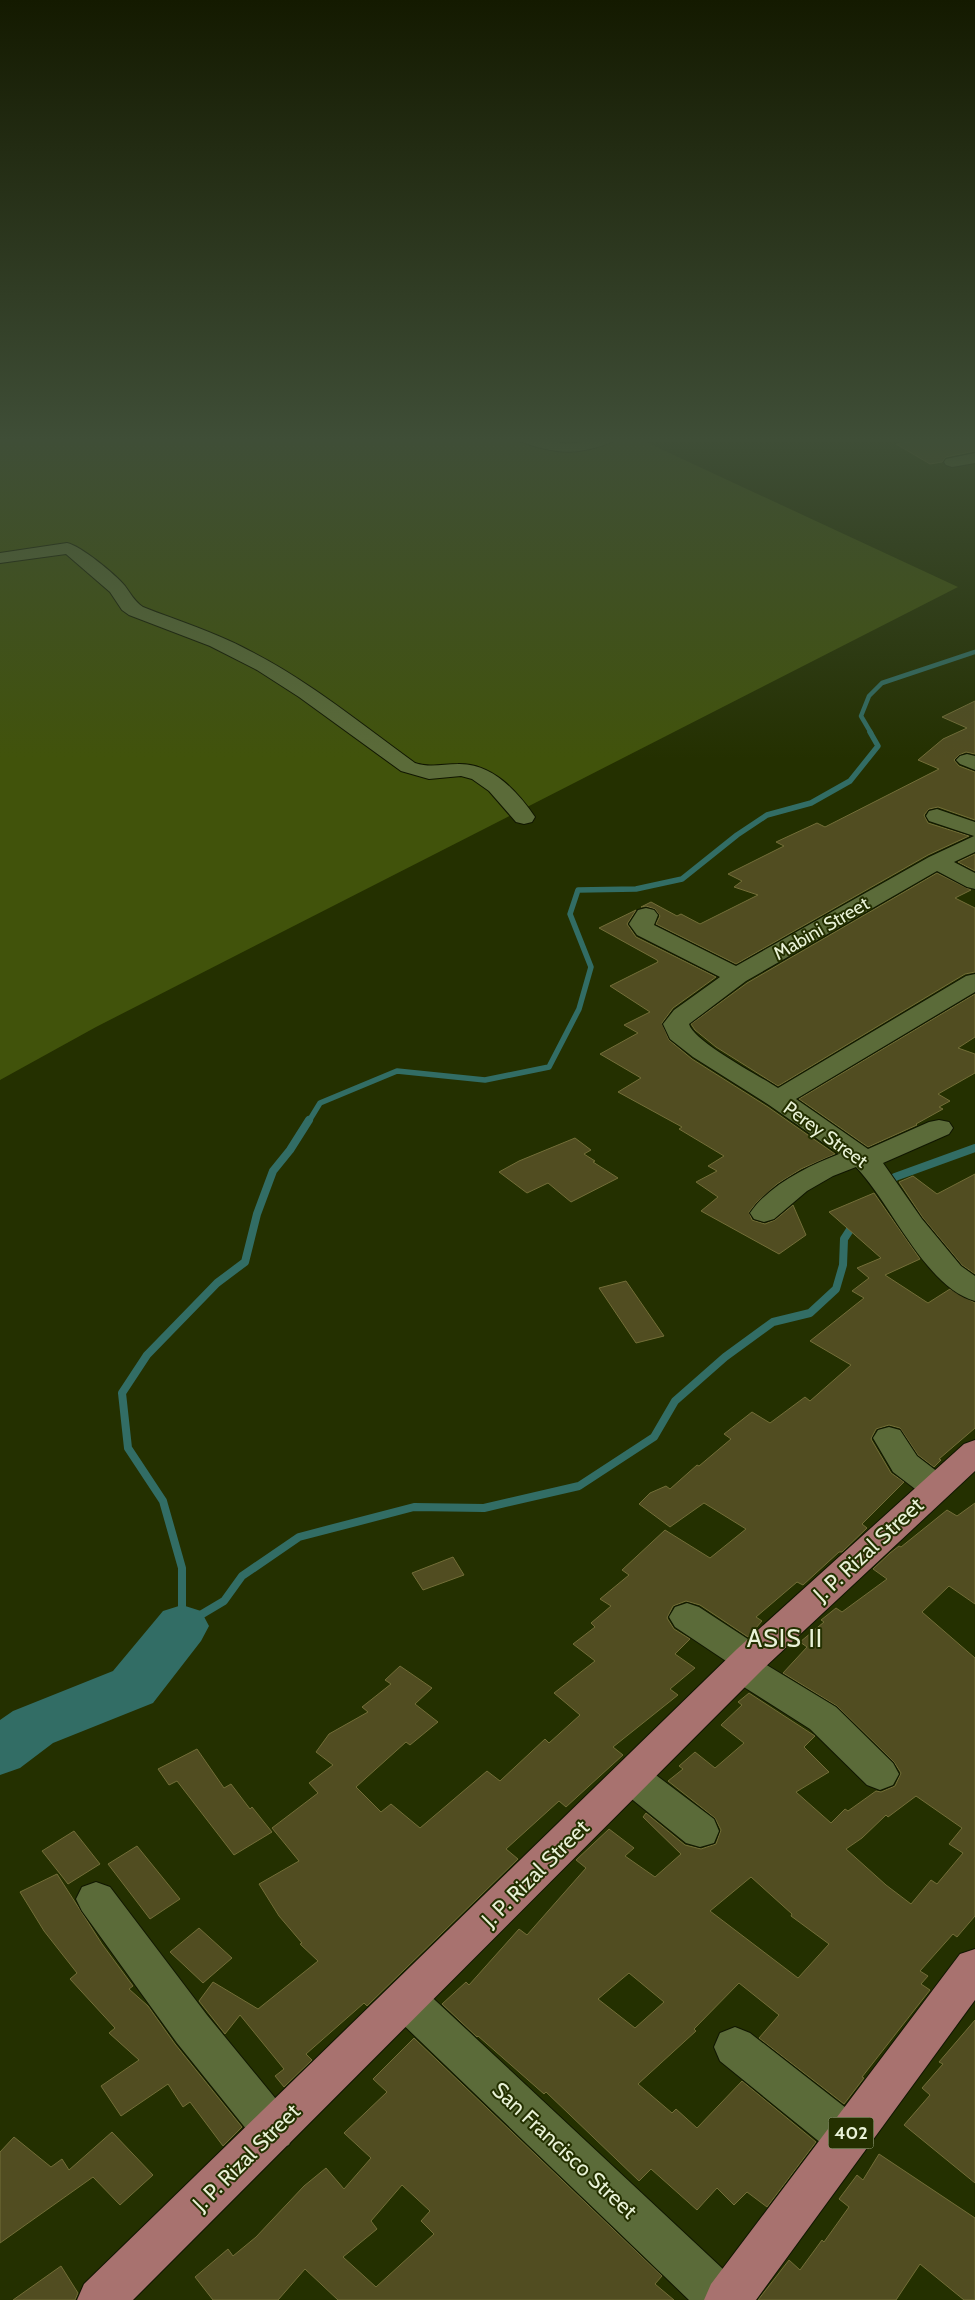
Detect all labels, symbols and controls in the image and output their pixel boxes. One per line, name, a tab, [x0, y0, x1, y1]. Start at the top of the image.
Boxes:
street label: Mabini Street	[769, 891, 874, 965]
street label: Perey Street	[779, 1096, 873, 1173]
street label: J. P. Rizal Street	[807, 1491, 929, 1608]
district label: ASIS II	[747, 1623, 823, 1653]
street label: J. P. Rizal Street	[475, 1814, 595, 1933]
street label: San Francisco Street	[487, 2076, 643, 2225]
street label: J. P. Rizal Street	[186, 2098, 306, 2217]
road number: 402	[828, 2118, 874, 2148]

